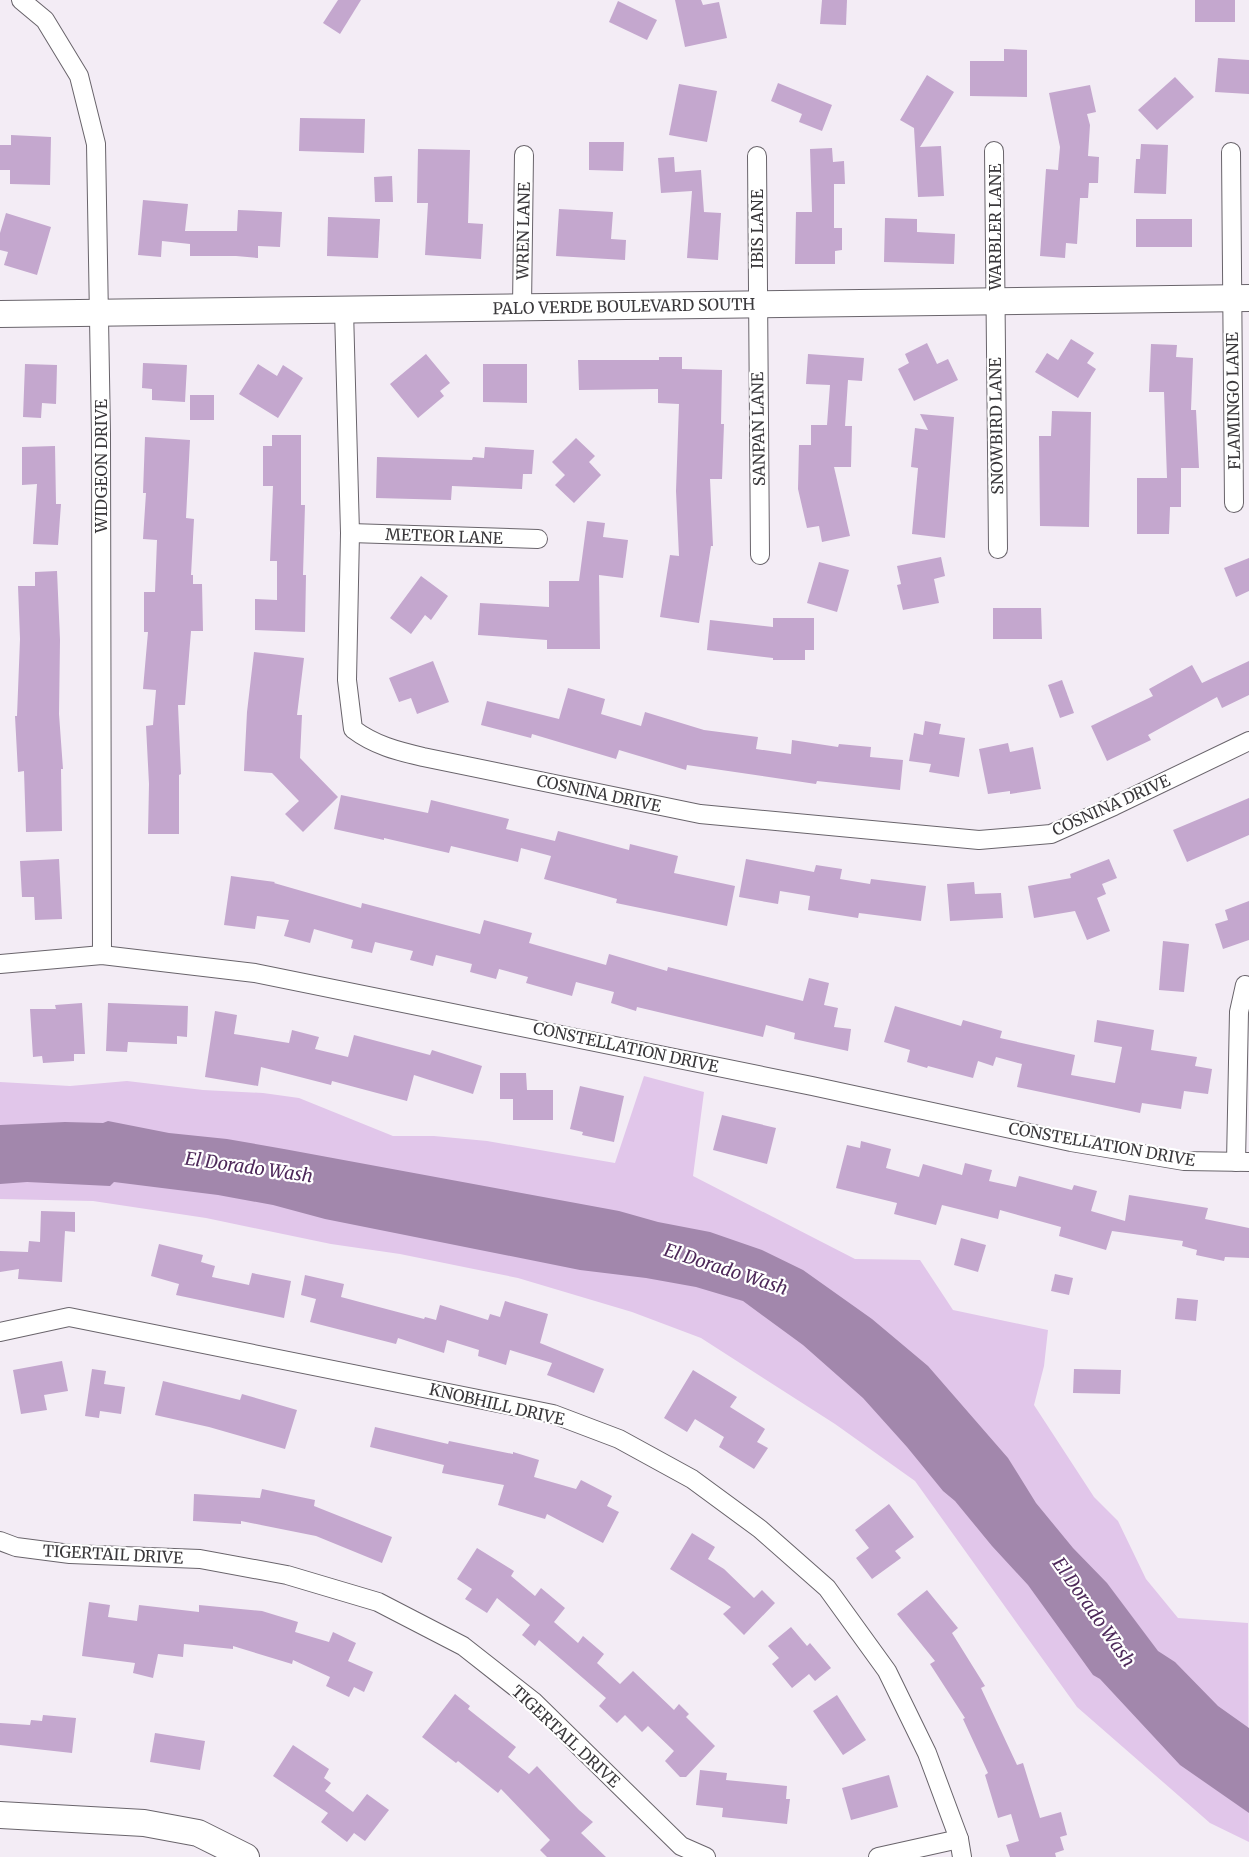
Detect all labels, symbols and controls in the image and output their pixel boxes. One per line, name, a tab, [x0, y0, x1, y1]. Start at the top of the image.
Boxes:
street label: WARBLER LANE	[985, 163, 1005, 291]
street label: WREN LANE	[512, 181, 534, 281]
street label: IBIS LANE	[747, 188, 767, 269]
street label: PALO VERDE BOULEVARD SOUTH	[492, 294, 756, 318]
street label: FLAMINGO LANE	[1222, 331, 1244, 470]
street label: SNOWBIRD LANE	[985, 356, 1007, 495]
street label: SANPAN LANE	[747, 371, 769, 486]
street label: WIDGEON DRIVE	[91, 398, 111, 534]
street label: METEOR LANE	[385, 524, 504, 548]
street label: COSNINA DRIVE	[535, 770, 664, 816]
street label: COSNINA DRIVE	[1049, 770, 1174, 840]
street label: CONSTELLATION DRIVE	[531, 1018, 721, 1077]
street label: CONSTELLATION DRIVE	[1007, 1118, 1198, 1170]
water label: El Dorado Wash	[184, 1147, 314, 1187]
water label: El Dorado Wash	[661, 1238, 791, 1300]
street label: KNOBHILL DRIVE	[427, 1379, 567, 1429]
street label: TIGERTAIL DRIVE	[42, 1540, 185, 1568]
water label: El Dorado Wash	[1048, 1553, 1140, 1671]
street label: TIGERTAIL DRIVE	[508, 1681, 625, 1792]

